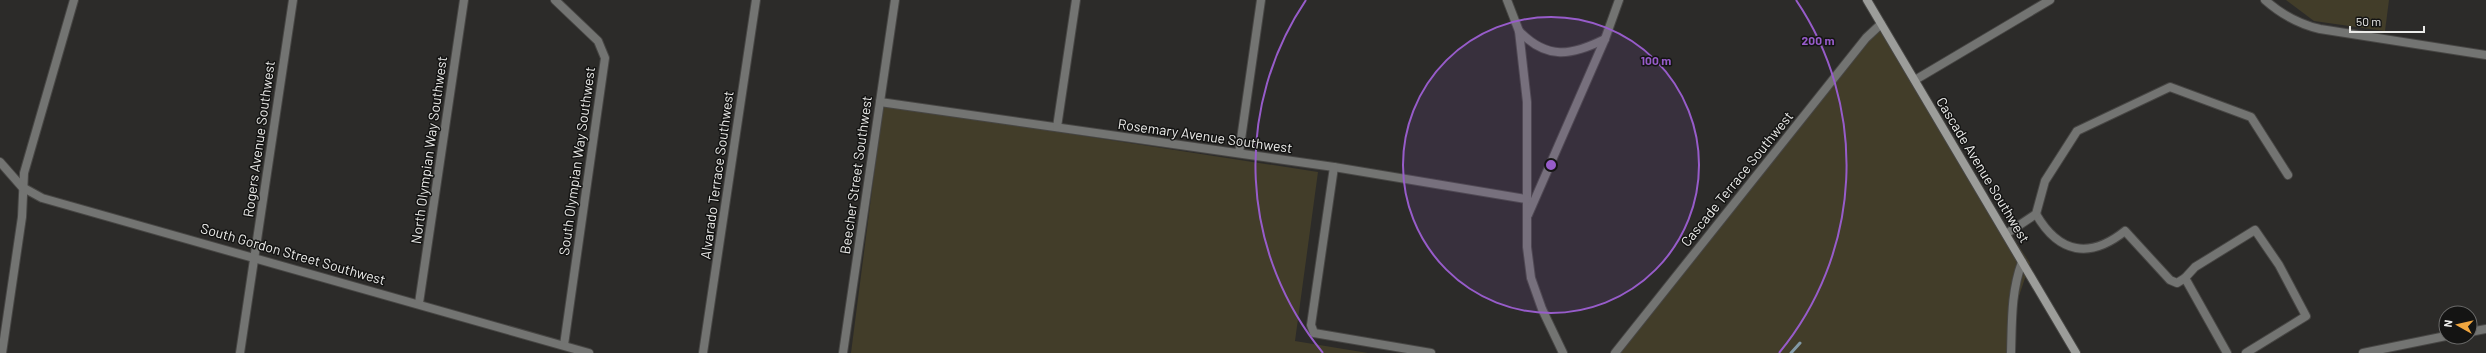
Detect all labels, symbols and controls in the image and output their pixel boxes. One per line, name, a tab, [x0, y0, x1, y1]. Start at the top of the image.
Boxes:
scale bar	[2350, 8, 2424, 34]
text: 50 m	[2356, 14, 2381, 28]
text: 200 m	[1802, 33, 1834, 47]
text: 100 m	[1641, 53, 1671, 67]
street label: North Olympian Way Southwest	[407, 55, 450, 245]
street label: Rogers Avenue Southwest	[239, 60, 278, 218]
street label: South Olympian Way Southwest	[555, 66, 598, 256]
street label: Alvarado Terrace Southwest	[696, 90, 737, 260]
street label: Cascade Avenue Southwest	[1933, 94, 2034, 246]
street label: Beecher Street Southwest	[836, 95, 875, 255]
street label: Cascade Terrace Southwest	[1677, 108, 1796, 250]
street label: Rosemary Avenue Southwest	[1117, 115, 1293, 156]
centre of rings	[1544, 158, 1558, 172]
street label: South Gordon Street Southwest	[199, 219, 387, 288]
north arrow	[2438, 305, 2478, 345]
text: N	[2441, 319, 2455, 328]

